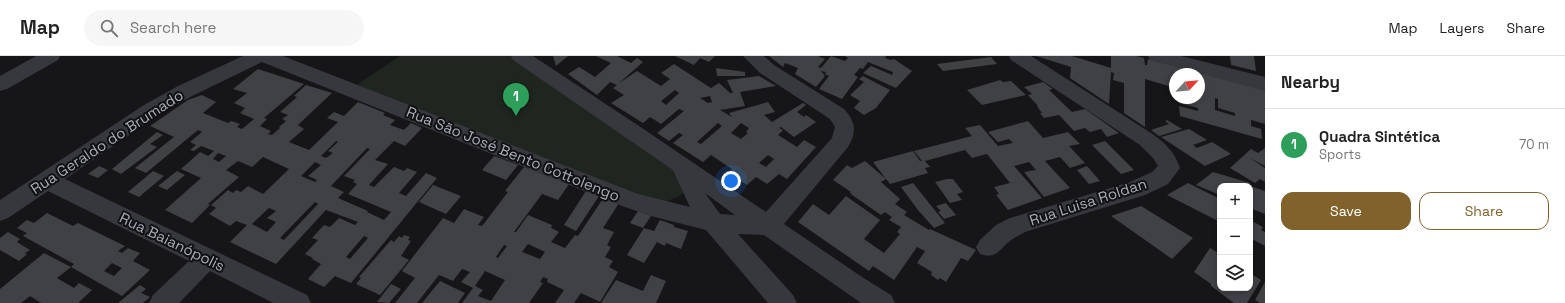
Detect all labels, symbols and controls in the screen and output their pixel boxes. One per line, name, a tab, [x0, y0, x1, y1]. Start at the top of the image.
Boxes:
search box	[84, 10, 364, 46]
text: Map	[20, 15, 60, 40]
icon: search	[98, 17, 120, 39]
text: Search here	[130, 18, 216, 37]
text: Map	[1388, 19, 1418, 37]
text: Layers	[1440, 19, 1484, 37]
text: Share	[1506, 19, 1545, 37]
north arrow	[1169, 68, 1205, 104]
text: Nearby	[1281, 71, 1340, 93]
pin: 1	[503, 83, 529, 116]
street label: Rua Geraldo do Brumado	[27, 85, 187, 198]
street label: Rua São José Bento Cottolengo	[404, 102, 623, 205]
text: Quadra Sintética	[1319, 127, 1440, 146]
text: 1	[1291, 136, 1297, 153]
text: 70 m	[1519, 136, 1549, 153]
text: Sports	[1319, 146, 1361, 163]
your location	[721, 171, 741, 191]
street label: Rua Luisa Roldan	[1027, 174, 1149, 229]
map controls	[1217, 183, 1253, 291]
button: +	[1217, 183, 1253, 219]
button: Save	[1281, 192, 1411, 230]
button: Share	[1419, 192, 1549, 230]
street label: Rua Baianópolis	[117, 208, 228, 275]
button: −	[1217, 219, 1253, 255]
button: layers	[1217, 255, 1253, 291]

